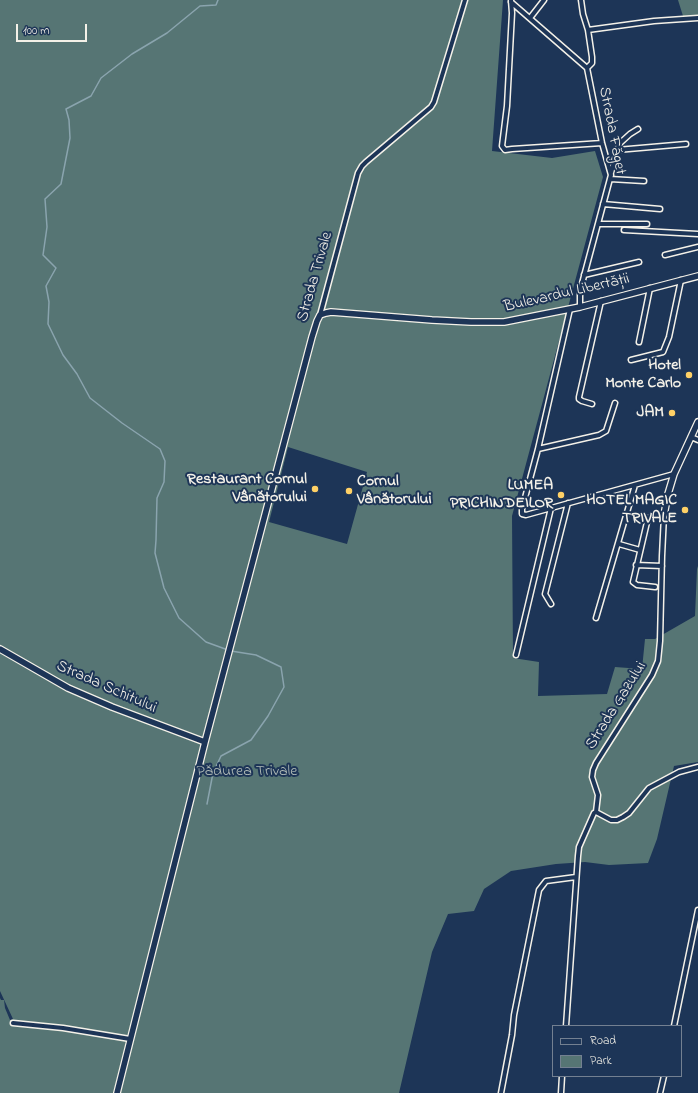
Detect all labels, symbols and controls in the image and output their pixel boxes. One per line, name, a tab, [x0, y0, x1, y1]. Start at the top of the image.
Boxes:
scale bar	[18, 16, 89, 42]
text: 100 m	[23, 22, 50, 40]
street label: Strada Făget	[593, 85, 629, 177]
street label: Strada Trivale	[294, 230, 338, 324]
street label: Bulevardul Libertății	[502, 270, 632, 318]
place label: Hotel Monte Carlo	[605, 356, 681, 394]
marker: Hotel Monte Carlo	[684, 370, 694, 380]
place label: JAM	[637, 403, 664, 423]
marker: JAM	[667, 408, 677, 418]
place label: Restaurant Cornul Vânătorului	[187, 470, 307, 508]
place label: Cornul Vânătorului	[357, 472, 432, 510]
place label: LUMEA PRICHINDEILOR	[450, 476, 553, 514]
marker: Restaurant Cornul Vânătorului	[310, 484, 320, 494]
marker: Cornul Vânătorului	[344, 486, 354, 496]
marker: LUMEA PRICHINDEILOR	[556, 490, 566, 500]
place label: HOTEL MAGIC TRIVALE	[586, 491, 677, 529]
marker: HOTEL MAGIC TRIVALE	[680, 505, 690, 515]
street label: Strada Schitului	[53, 657, 159, 719]
street label: Strada Gazului	[582, 658, 652, 754]
park label: Pădurea Trivale	[197, 762, 297, 782]
legend	[552, 1025, 682, 1077]
text: Road	[590, 1032, 616, 1050]
text: Park	[590, 1052, 612, 1070]

